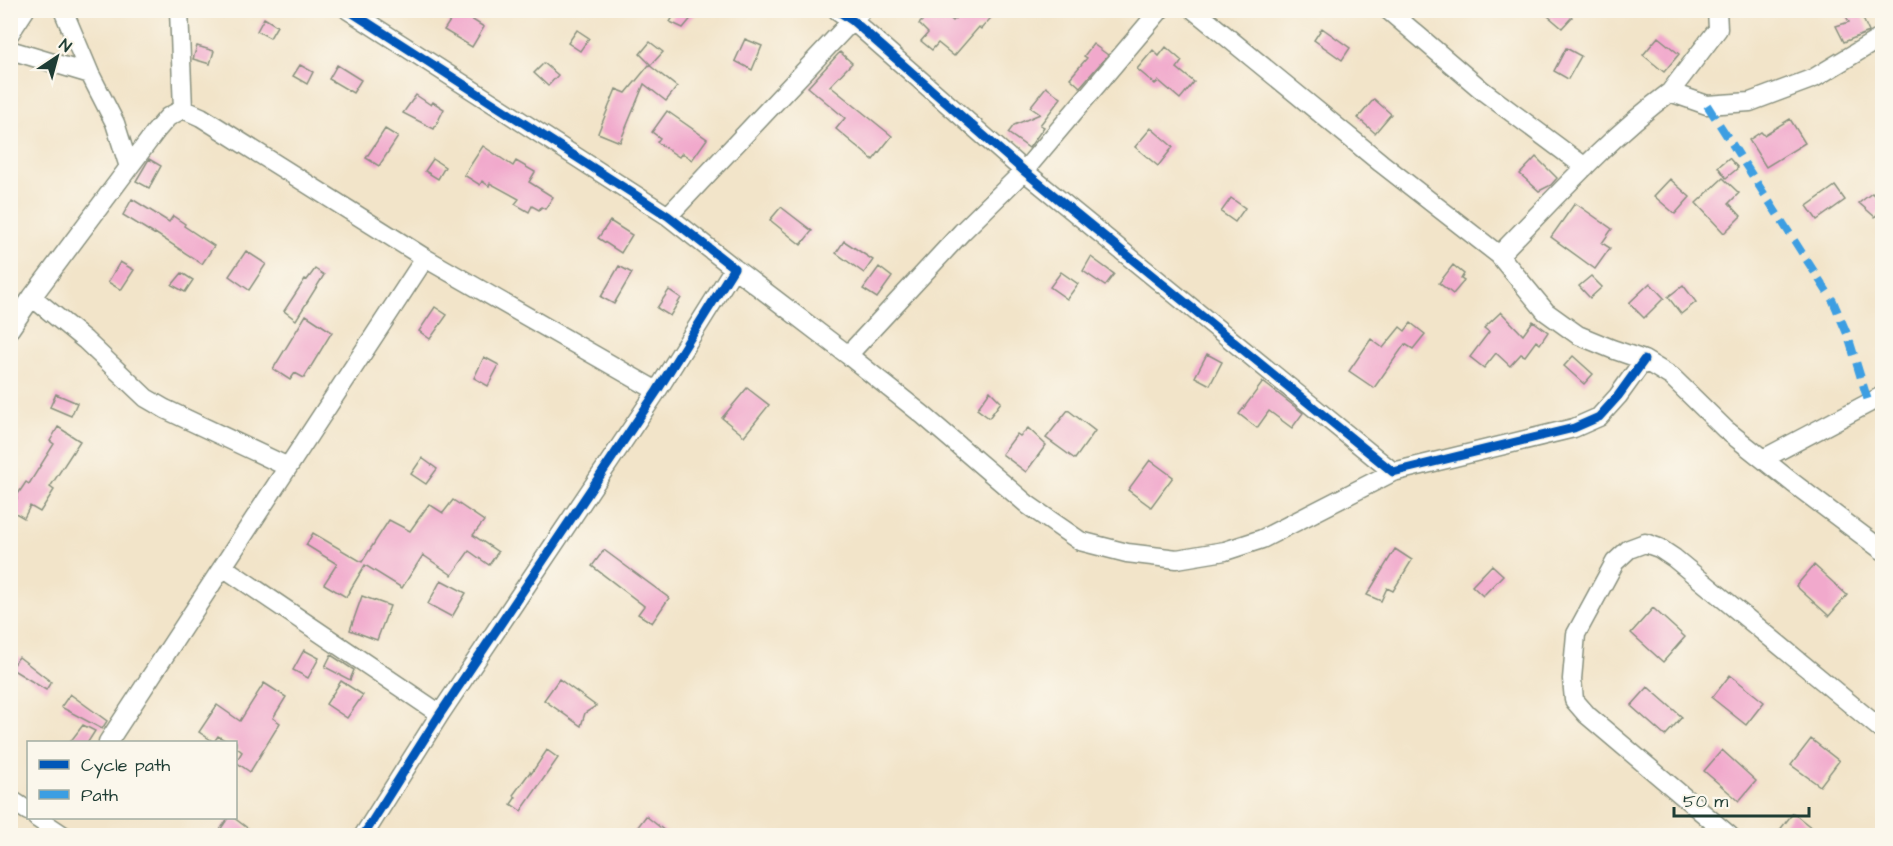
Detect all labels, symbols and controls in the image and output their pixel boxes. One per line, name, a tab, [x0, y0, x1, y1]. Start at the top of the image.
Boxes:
north arrow	[27, 27, 87, 87]
text: N	[55, 34, 76, 58]
legend	[27, 741, 237, 819]
text: Cycle path	[81, 753, 170, 779]
scale bar	[1674, 780, 1809, 818]
text: Path	[81, 783, 118, 808]
text: 50 m	[1683, 789, 1728, 814]

